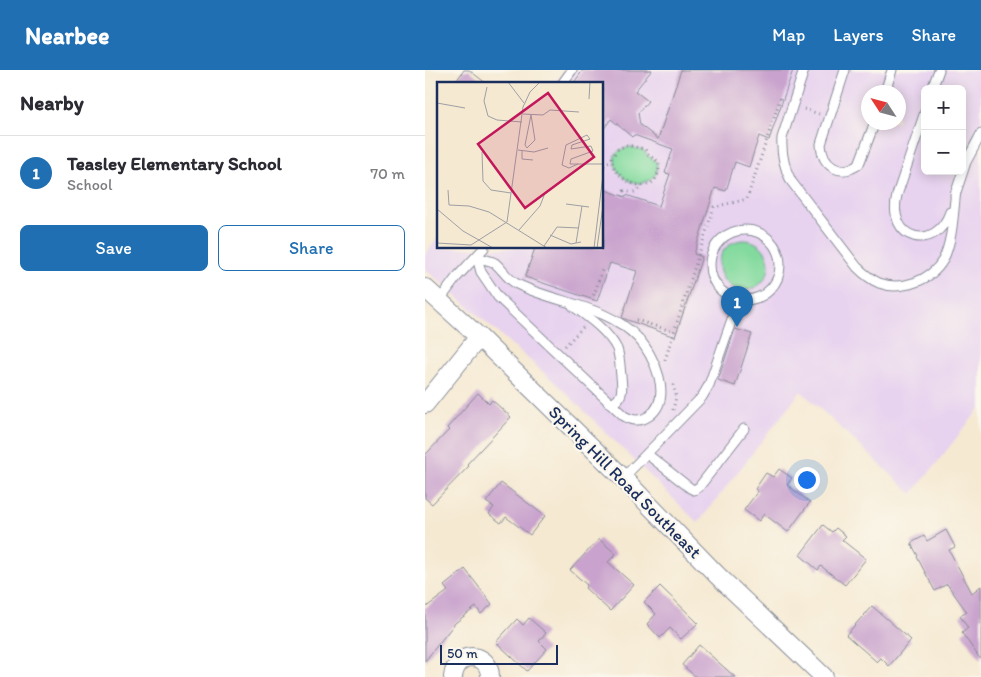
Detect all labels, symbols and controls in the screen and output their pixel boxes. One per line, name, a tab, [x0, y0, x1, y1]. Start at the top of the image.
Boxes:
text: Nearbee	[25, 21, 109, 50]
text: Map	[772, 24, 805, 46]
text: Layers	[833, 24, 883, 46]
text: Share	[911, 24, 956, 46]
inset map	[437, 82, 604, 249]
north arrow	[861, 85, 906, 130]
map controls	[921, 85, 966, 175]
button: +	[921, 85, 966, 130]
text: Nearby	[20, 90, 84, 115]
button: −	[921, 130, 966, 175]
text: Teasley Elementary School	[67, 152, 282, 175]
text: 1	[32, 164, 40, 183]
text: 70 m	[370, 164, 405, 183]
text: School	[67, 175, 113, 194]
button: Save	[20, 225, 208, 271]
button: Share	[218, 225, 405, 271]
pin: 1	[721, 286, 753, 327]
street label: Spring Hill Road Southeast	[544, 401, 706, 563]
your location	[794, 467, 820, 493]
scale bar	[440, 642, 557, 665]
text: 50 m	[447, 645, 478, 662]

